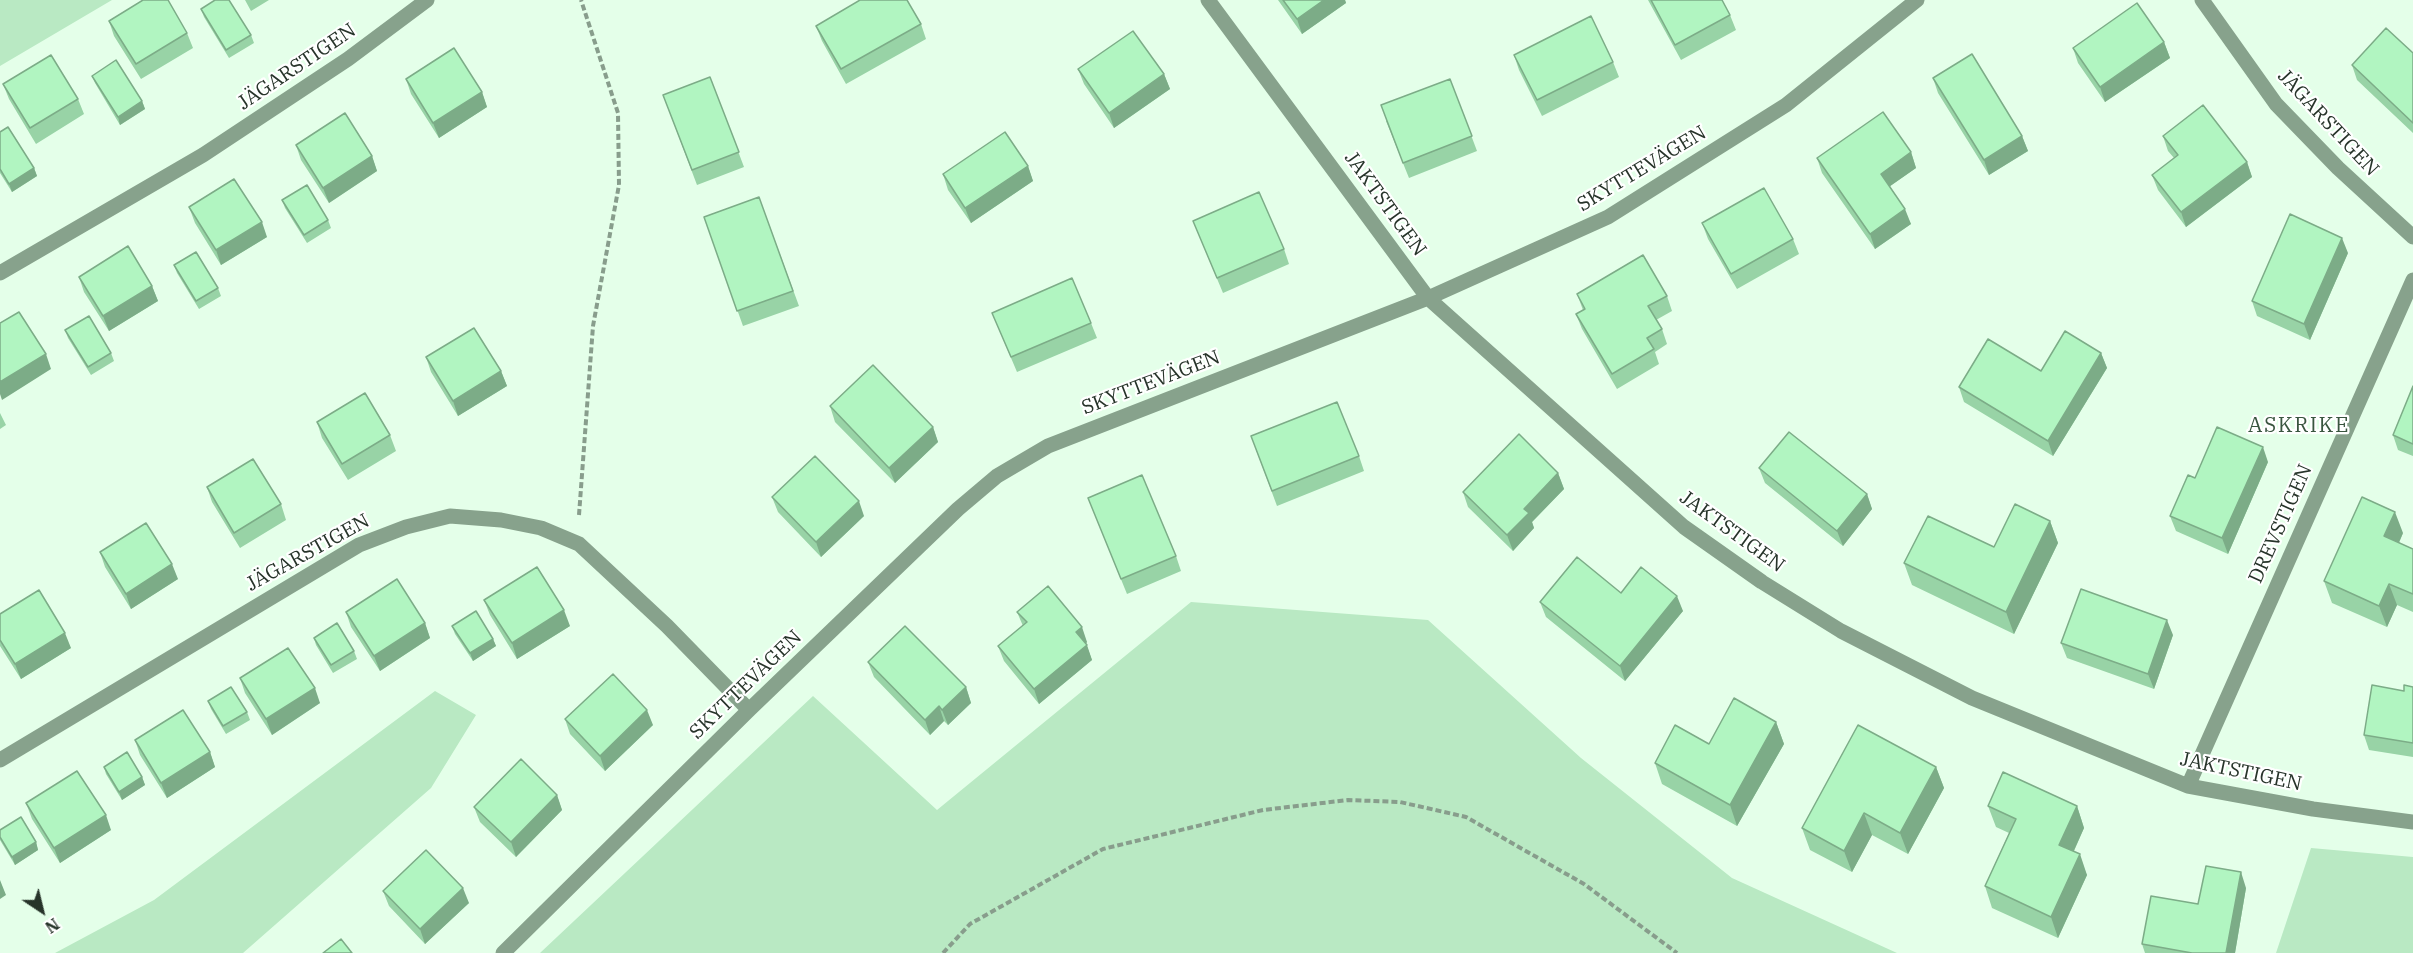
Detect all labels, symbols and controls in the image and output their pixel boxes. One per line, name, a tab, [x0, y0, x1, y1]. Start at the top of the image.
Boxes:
street label: JÄGARSTIGEN	[233, 19, 361, 115]
street label: JÄGARSTIGEN	[2272, 65, 2384, 181]
street label: SKYTTEVÄGEN	[1573, 121, 1711, 217]
street label: JAKTSTIGEN	[1339, 147, 1431, 261]
street label: SKYTTEVÄGEN	[1078, 346, 1224, 420]
district label: ASKRIKE	[2248, 413, 2350, 439]
street label: DREVSTIGEN	[2244, 461, 2318, 587]
street label: JAKTSTIGEN	[1675, 486, 1789, 578]
street label: JÄGARSTIGEN	[242, 509, 374, 597]
street label: SKYTTEVÄGEN	[685, 626, 807, 744]
street label: JAKTSTIGEN	[2178, 747, 2304, 797]
north arrow	[12, 881, 72, 941]
text: N	[41, 914, 63, 938]

